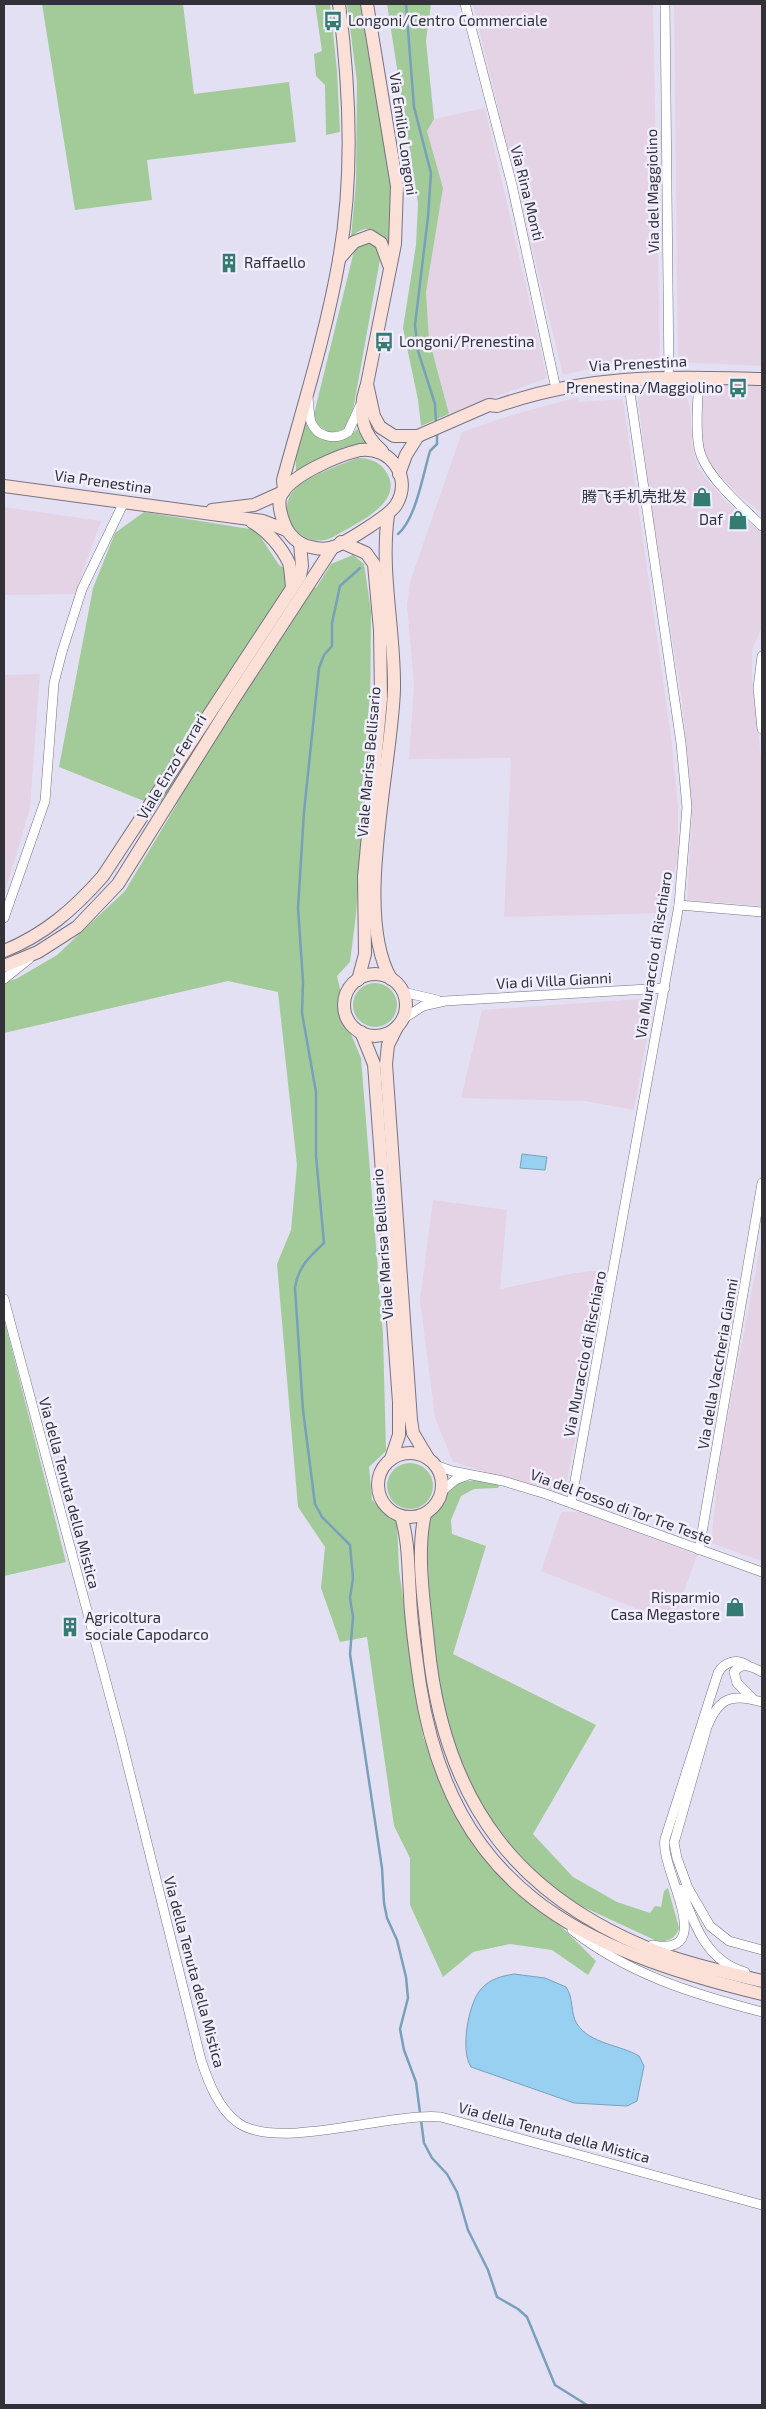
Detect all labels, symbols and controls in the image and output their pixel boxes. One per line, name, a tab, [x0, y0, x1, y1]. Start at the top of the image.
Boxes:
bus stop icon: Longoni/Centro Commerciale	[322, 10, 344, 32]
place label: Longoni/Centro Commerciale	[348, 11, 548, 29]
street label: Via Emilio Longoni	[386, 71, 422, 196]
street label: Via del Maggiolino	[642, 129, 662, 253]
street label: Via Rina Monti	[507, 143, 549, 242]
building icon: Raffaello	[218, 252, 240, 274]
place label: Raffaello	[244, 253, 306, 271]
bus stop icon: Longoni/Prenestina	[373, 331, 395, 353]
place label: Longoni/Prenestina	[399, 332, 534, 350]
street label: Via Prenestina	[589, 351, 687, 375]
bus stop icon: Prenestina/Maggiolino	[727, 377, 749, 399]
place label: Prenestina/Maggiolino	[566, 378, 723, 396]
street label: Via Prenestina	[53, 465, 153, 497]
shop icon: 腾飞手机壳批发	[691, 486, 713, 508]
place label: 腾飞手机壳批发	[582, 487, 687, 505]
shop icon: Daf	[727, 509, 749, 531]
place label: Daf	[699, 510, 723, 528]
street label: Viale Marisa Bellisario	[352, 686, 384, 838]
street label: Viale Enzo Ferrari	[133, 711, 210, 822]
street label: Via Muraccio di Rischiaro	[631, 870, 675, 1040]
street label: Via di Villa Gianni	[496, 968, 612, 992]
street label: Viale Marisa Bellisario	[368, 1168, 396, 1320]
street label: Via Muraccio di Rischiaro	[559, 1269, 609, 1439]
street label: Via della Vaccheria Gianni	[693, 1277, 741, 1451]
street label: Via della Tenuta della Mistica	[36, 1395, 104, 1590]
street label: Via del Fosso di Tor Tre Teste	[528, 1465, 715, 1547]
place label: Risparmio Casa Megastore	[611, 1588, 720, 1623]
shop icon: Risparmio Casa Megastore	[724, 1596, 746, 1618]
place label: Agricoltura sociale Capodarco	[85, 1608, 209, 1643]
building icon: Agricoltura sociale Capodarco	[59, 1616, 81, 1638]
street label: Via della Tenuta della Mistica	[161, 1874, 229, 2069]
street label: Via della Tenuta della Mistica	[457, 2098, 652, 2166]

